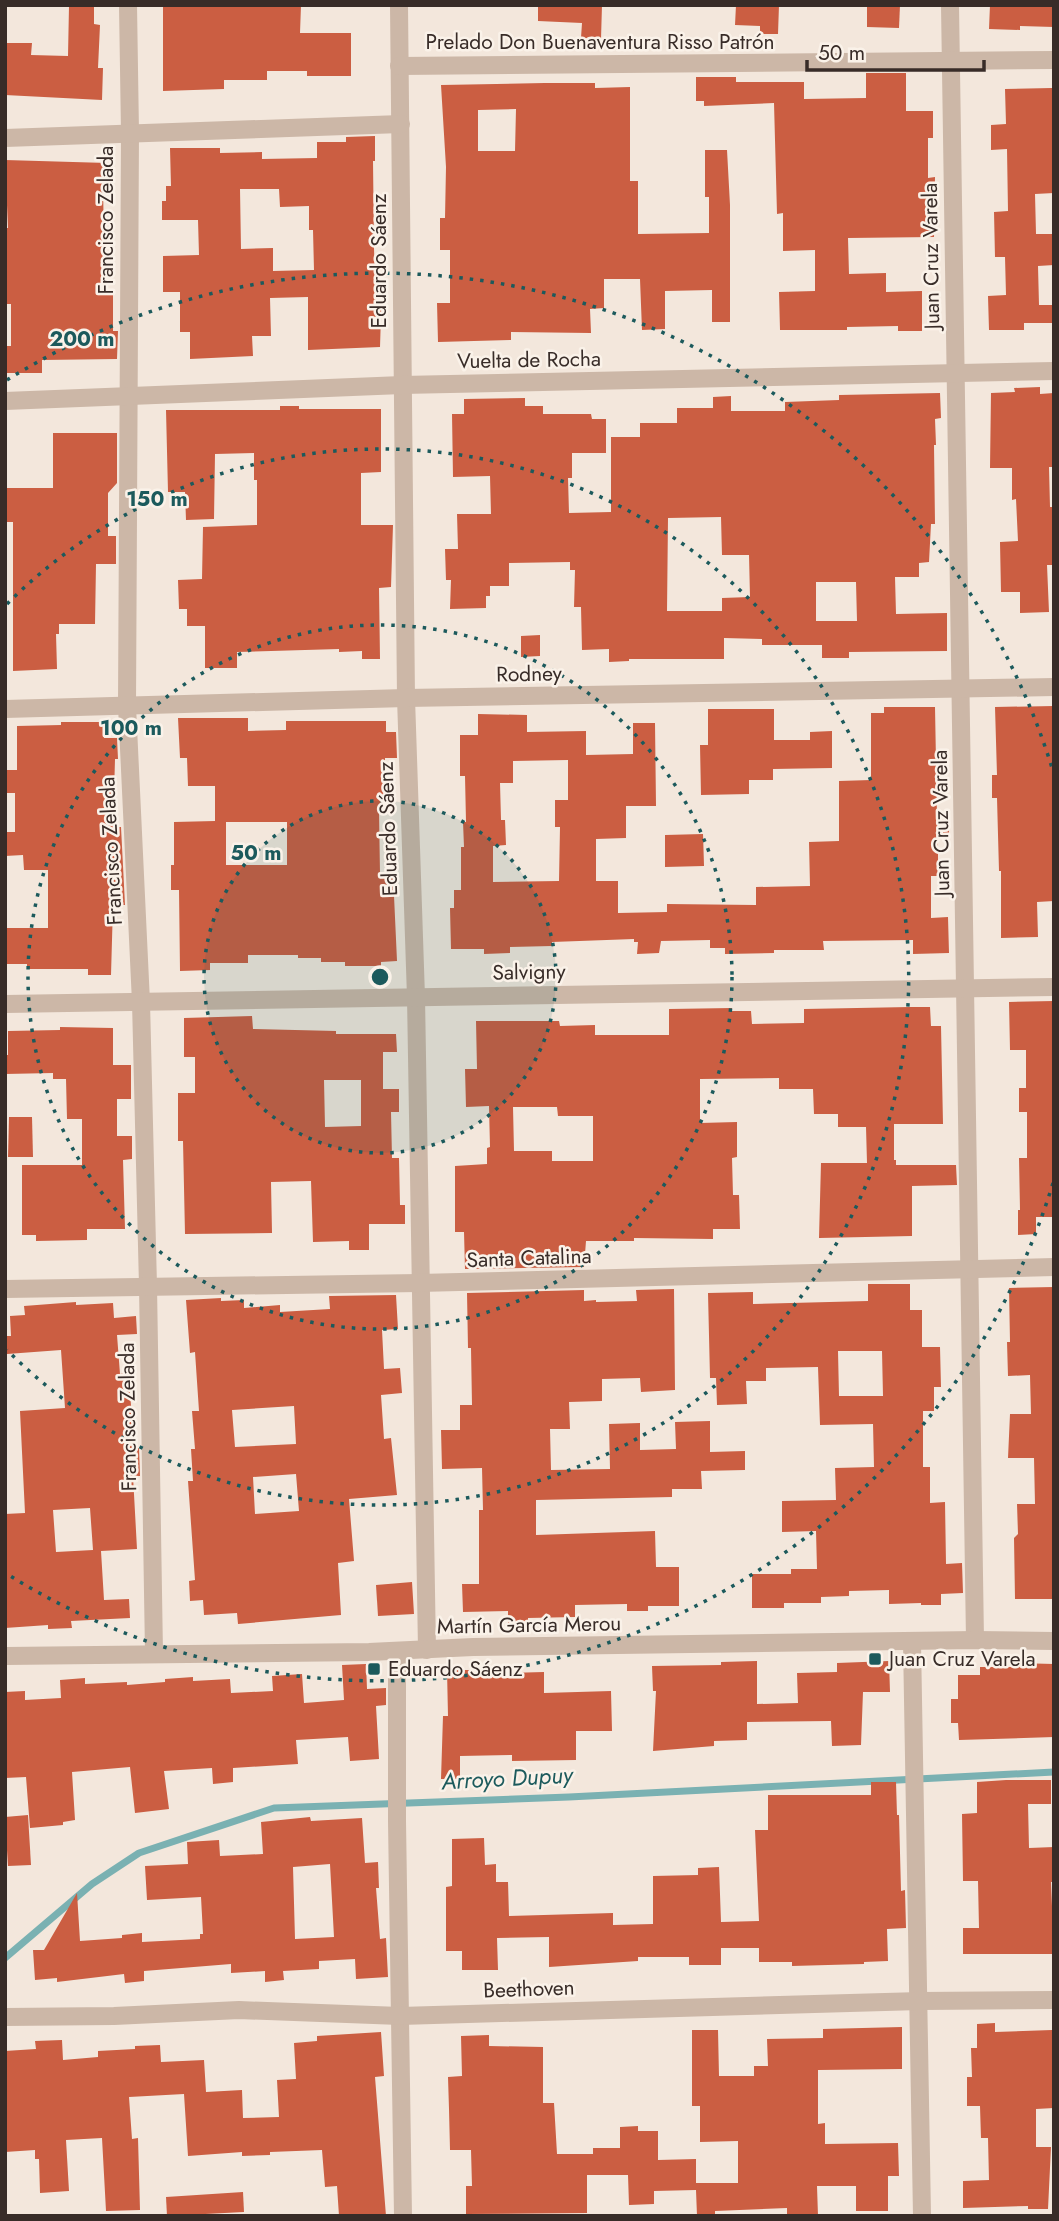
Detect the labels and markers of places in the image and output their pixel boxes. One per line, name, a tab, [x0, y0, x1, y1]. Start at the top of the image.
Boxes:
centre of rings	[368, 965, 392, 989]
place label: Juan Cruz Varela	[886, 1644, 1036, 1674]
marker: Juan Cruz Varela	[867, 1651, 883, 1667]
place label: Eduardo Sáenz	[388, 1654, 523, 1684]
marker: Eduardo Sáenz	[366, 1661, 382, 1677]

